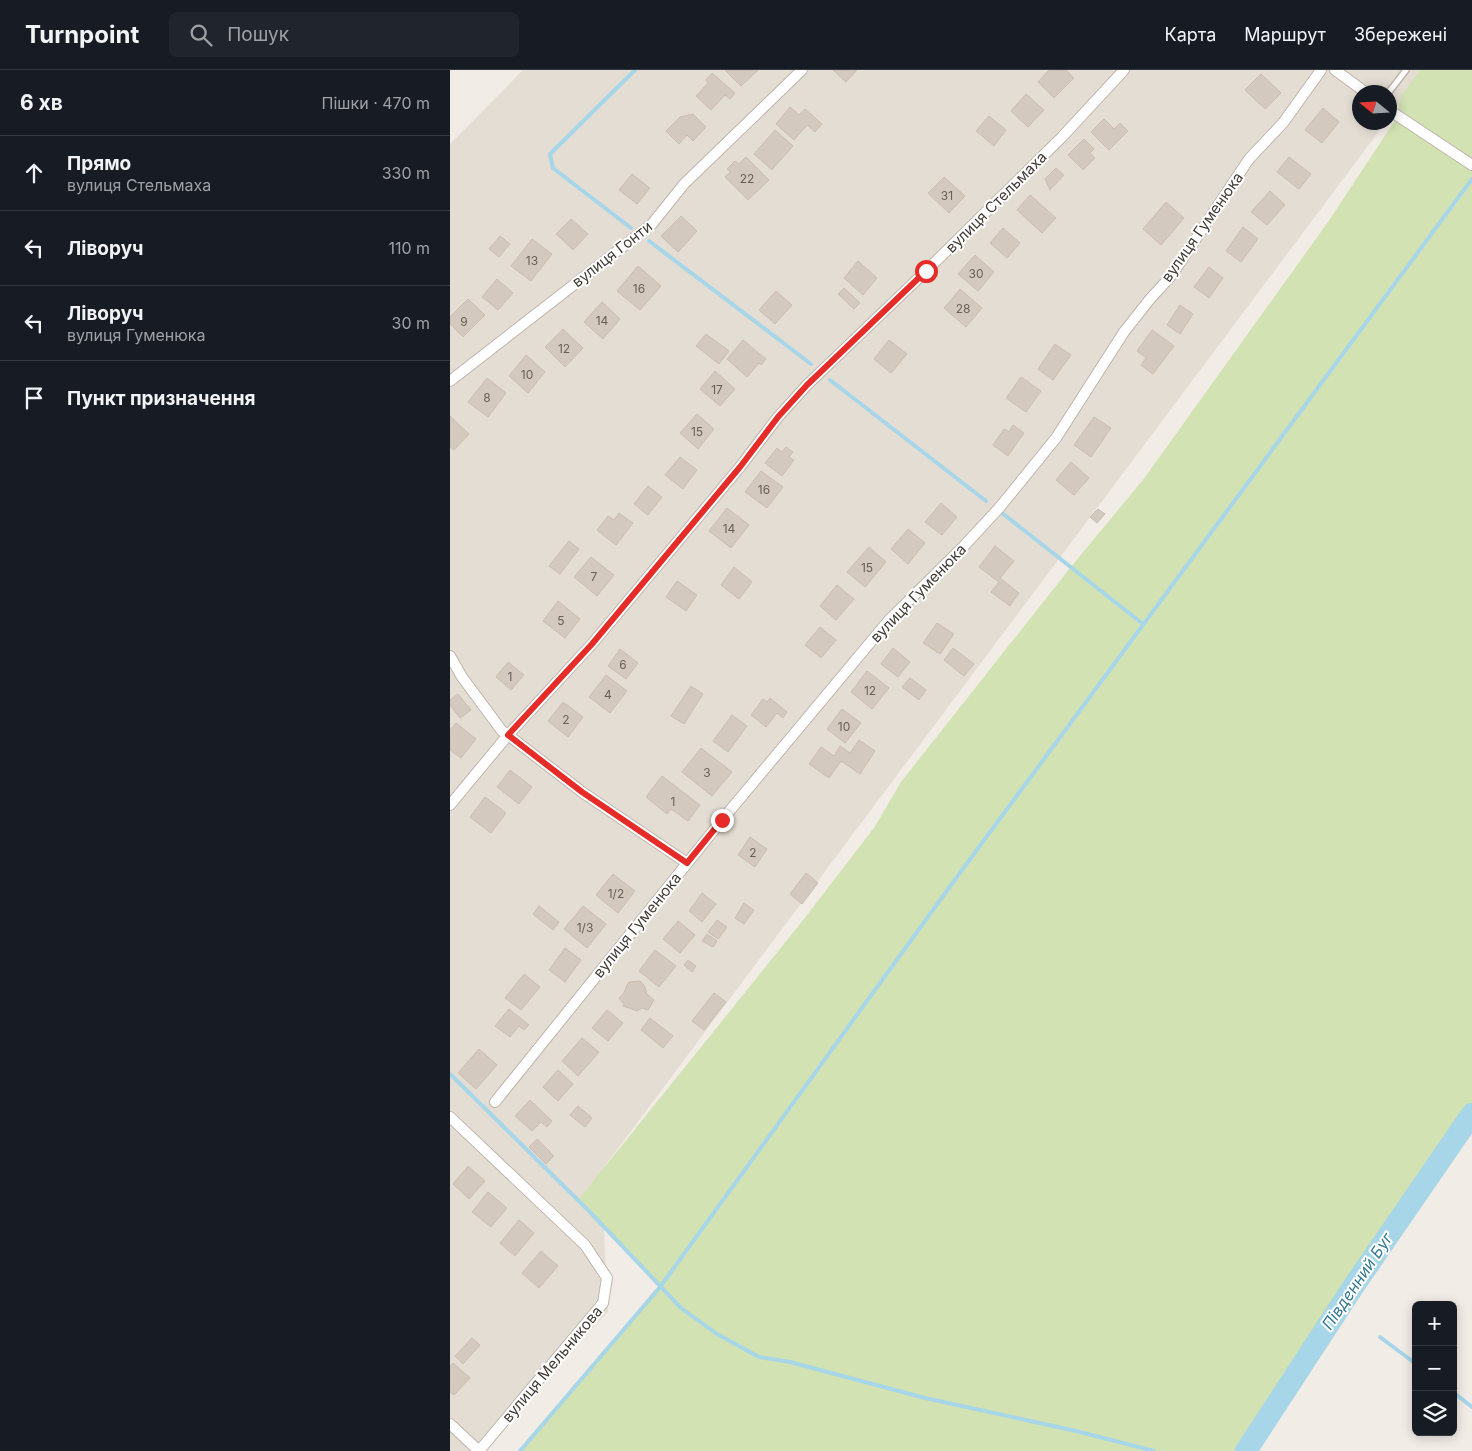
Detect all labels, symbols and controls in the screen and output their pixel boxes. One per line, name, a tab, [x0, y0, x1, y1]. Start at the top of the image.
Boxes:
search box	[169, 12, 519, 57]
text: Turnpoint	[25, 20, 139, 49]
icon: search	[187, 21, 215, 49]
text: Пошук	[227, 23, 289, 46]
text: Карта	[1165, 24, 1216, 45]
text: Маршрут	[1244, 24, 1326, 45]
text: Збережені	[1354, 24, 1447, 45]
north arrow	[1352, 85, 1397, 130]
text: 6 хв	[20, 90, 63, 115]
text: Пішки · 470 m	[322, 93, 430, 113]
street label: вулиця Стельмаха	[941, 147, 1051, 257]
text: Прямо	[67, 152, 131, 175]
icon: ahead	[20, 159, 48, 187]
text: 330 m	[382, 163, 430, 183]
street label: вулиця Гуменюка	[1157, 168, 1247, 286]
house number: 22	[740, 171, 754, 186]
text: вулиця Стельмаха	[67, 175, 211, 195]
house number: 31	[941, 188, 953, 203]
street label: вулиця Гонти	[568, 217, 656, 291]
icon: left	[20, 234, 48, 262]
text: Ліворуч	[67, 237, 143, 260]
text: 110 m	[388, 238, 430, 258]
house number: 13	[526, 253, 538, 268]
route start	[915, 260, 938, 283]
house number: 30	[969, 266, 983, 281]
house number: 16	[633, 281, 645, 296]
house number: 28	[956, 301, 970, 316]
text: Ліворуч	[67, 302, 143, 325]
icon: left	[20, 309, 48, 337]
text: 30 m	[392, 313, 430, 333]
house number: 14	[596, 313, 609, 328]
house number: 9	[460, 314, 468, 329]
text: вулиця Гуменюка	[67, 325, 205, 345]
house number: 12	[558, 341, 570, 356]
house number: 10	[521, 367, 533, 382]
house number: 17	[711, 382, 723, 397]
icon: arrive	[20, 384, 48, 412]
text: Пункт призначення	[67, 387, 255, 410]
house number: 8	[483, 390, 491, 405]
house number: 15	[691, 424, 703, 439]
house number: 16	[758, 482, 770, 497]
house number: 14	[723, 521, 736, 536]
street label: вулиця Гуменюка	[866, 540, 970, 646]
house number: 15	[861, 560, 873, 575]
house number: 7	[591, 569, 598, 584]
house number: 5	[557, 613, 565, 628]
house number: 6	[619, 657, 627, 672]
house number: 1	[508, 669, 512, 684]
house number: 12	[864, 683, 876, 698]
house number: 4	[604, 687, 612, 702]
house number: 2	[562, 712, 570, 727]
house number: 10	[838, 719, 850, 734]
house number: 3	[703, 765, 711, 780]
house number: 1	[671, 794, 675, 809]
route end	[711, 809, 734, 832]
house number: 2	[749, 845, 757, 860]
street label: вулиця Гуменюка	[589, 869, 685, 981]
house number: 1/2	[608, 886, 624, 901]
house number: 1/3	[577, 920, 593, 935]
water label: Південний Буг	[1317, 1228, 1397, 1333]
map controls	[1412, 1301, 1457, 1436]
button: +	[1412, 1301, 1457, 1346]
street label: вулиця Мельникова	[498, 1302, 606, 1426]
button: −	[1412, 1346, 1457, 1391]
button: layers	[1412, 1391, 1457, 1436]

